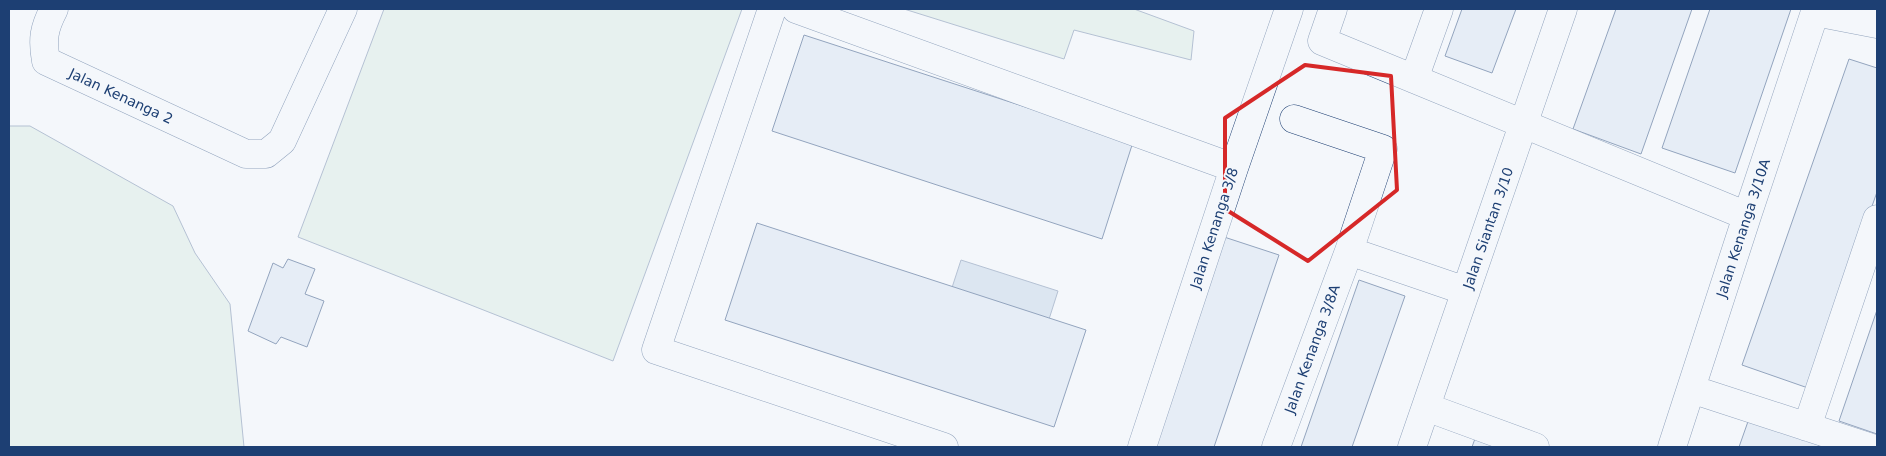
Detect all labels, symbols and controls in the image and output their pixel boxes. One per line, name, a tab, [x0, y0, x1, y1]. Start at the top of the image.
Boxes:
street label: Jalan Kenanga 2	[66, 65, 175, 127]
street label: Jalan Kenanga 3/10A	[1713, 156, 1773, 300]
street label: Jalan Kenanga 3/8	[1187, 165, 1241, 292]
street label: Jalan Siantan 3/10	[1459, 165, 1516, 292]
street label: Jalan Kenanga 3/8A	[1281, 282, 1343, 417]

